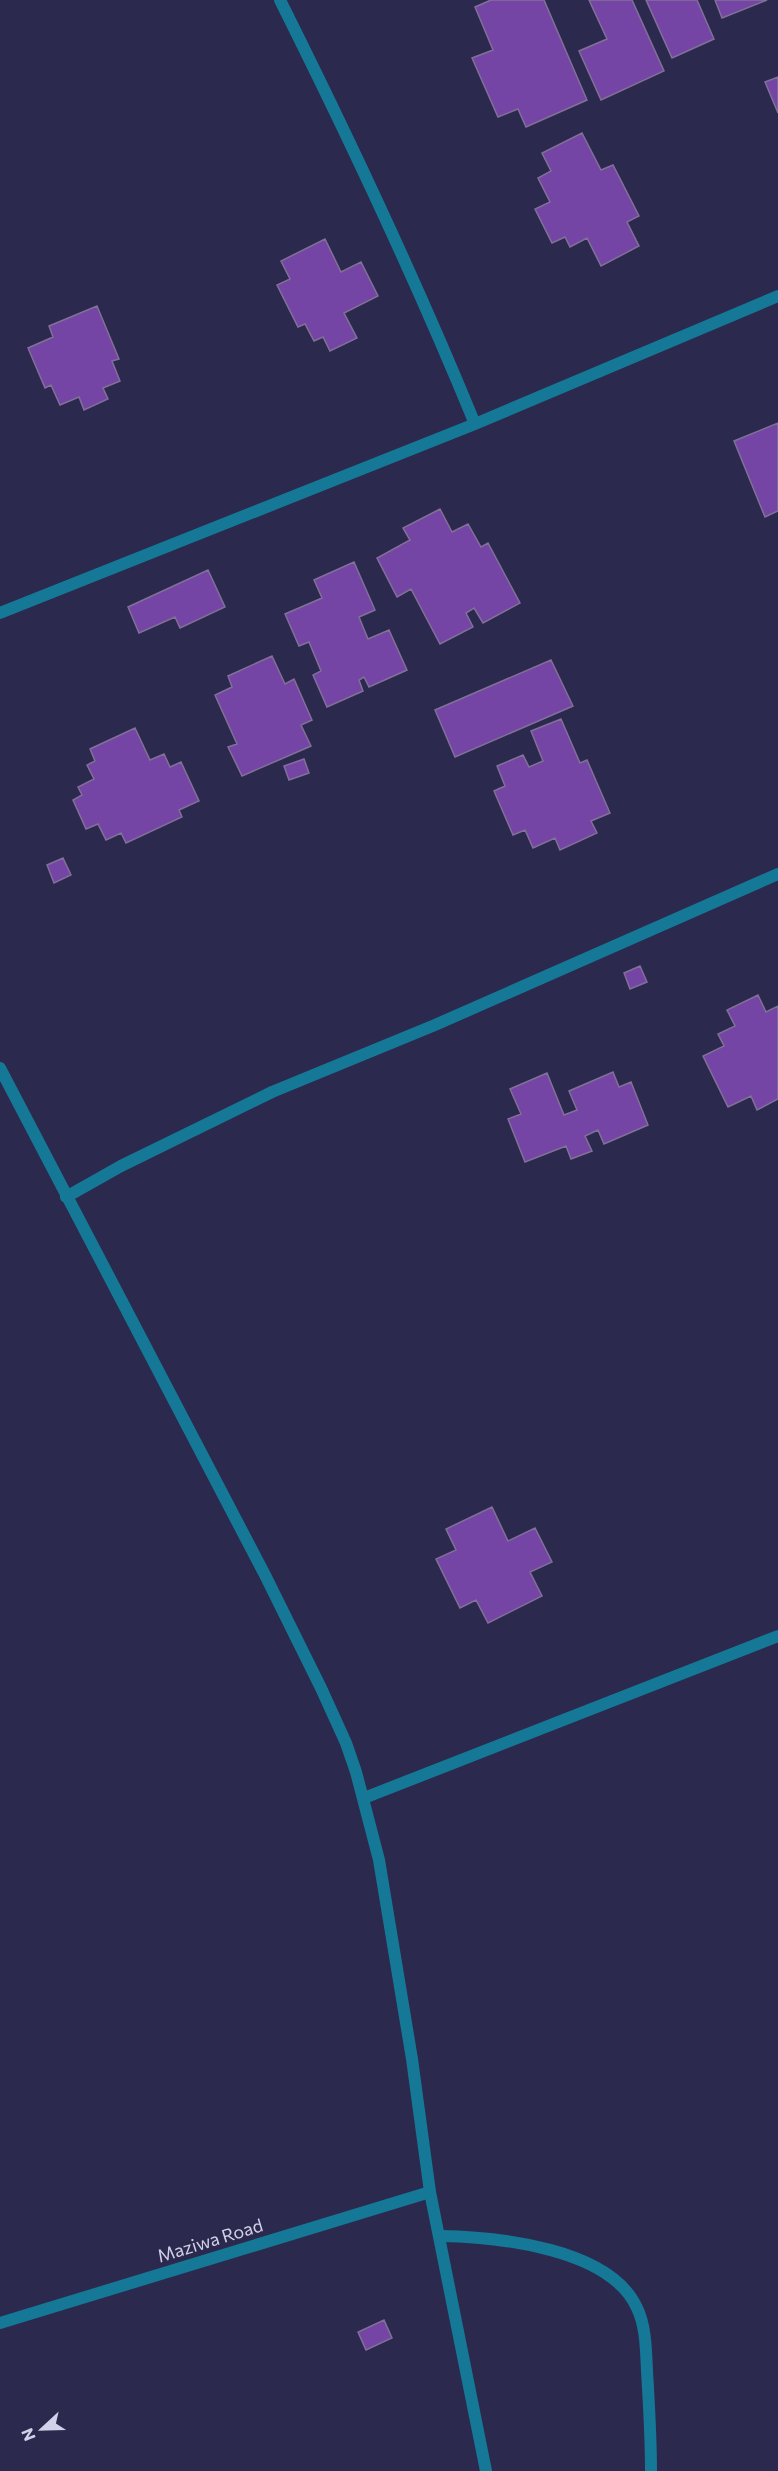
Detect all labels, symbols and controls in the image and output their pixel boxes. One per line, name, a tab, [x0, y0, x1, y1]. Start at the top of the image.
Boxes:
street label: Maziwa Road	[155, 2214, 265, 2266]
north arrow	[12, 2399, 72, 2459]
text: N	[17, 2426, 39, 2444]

